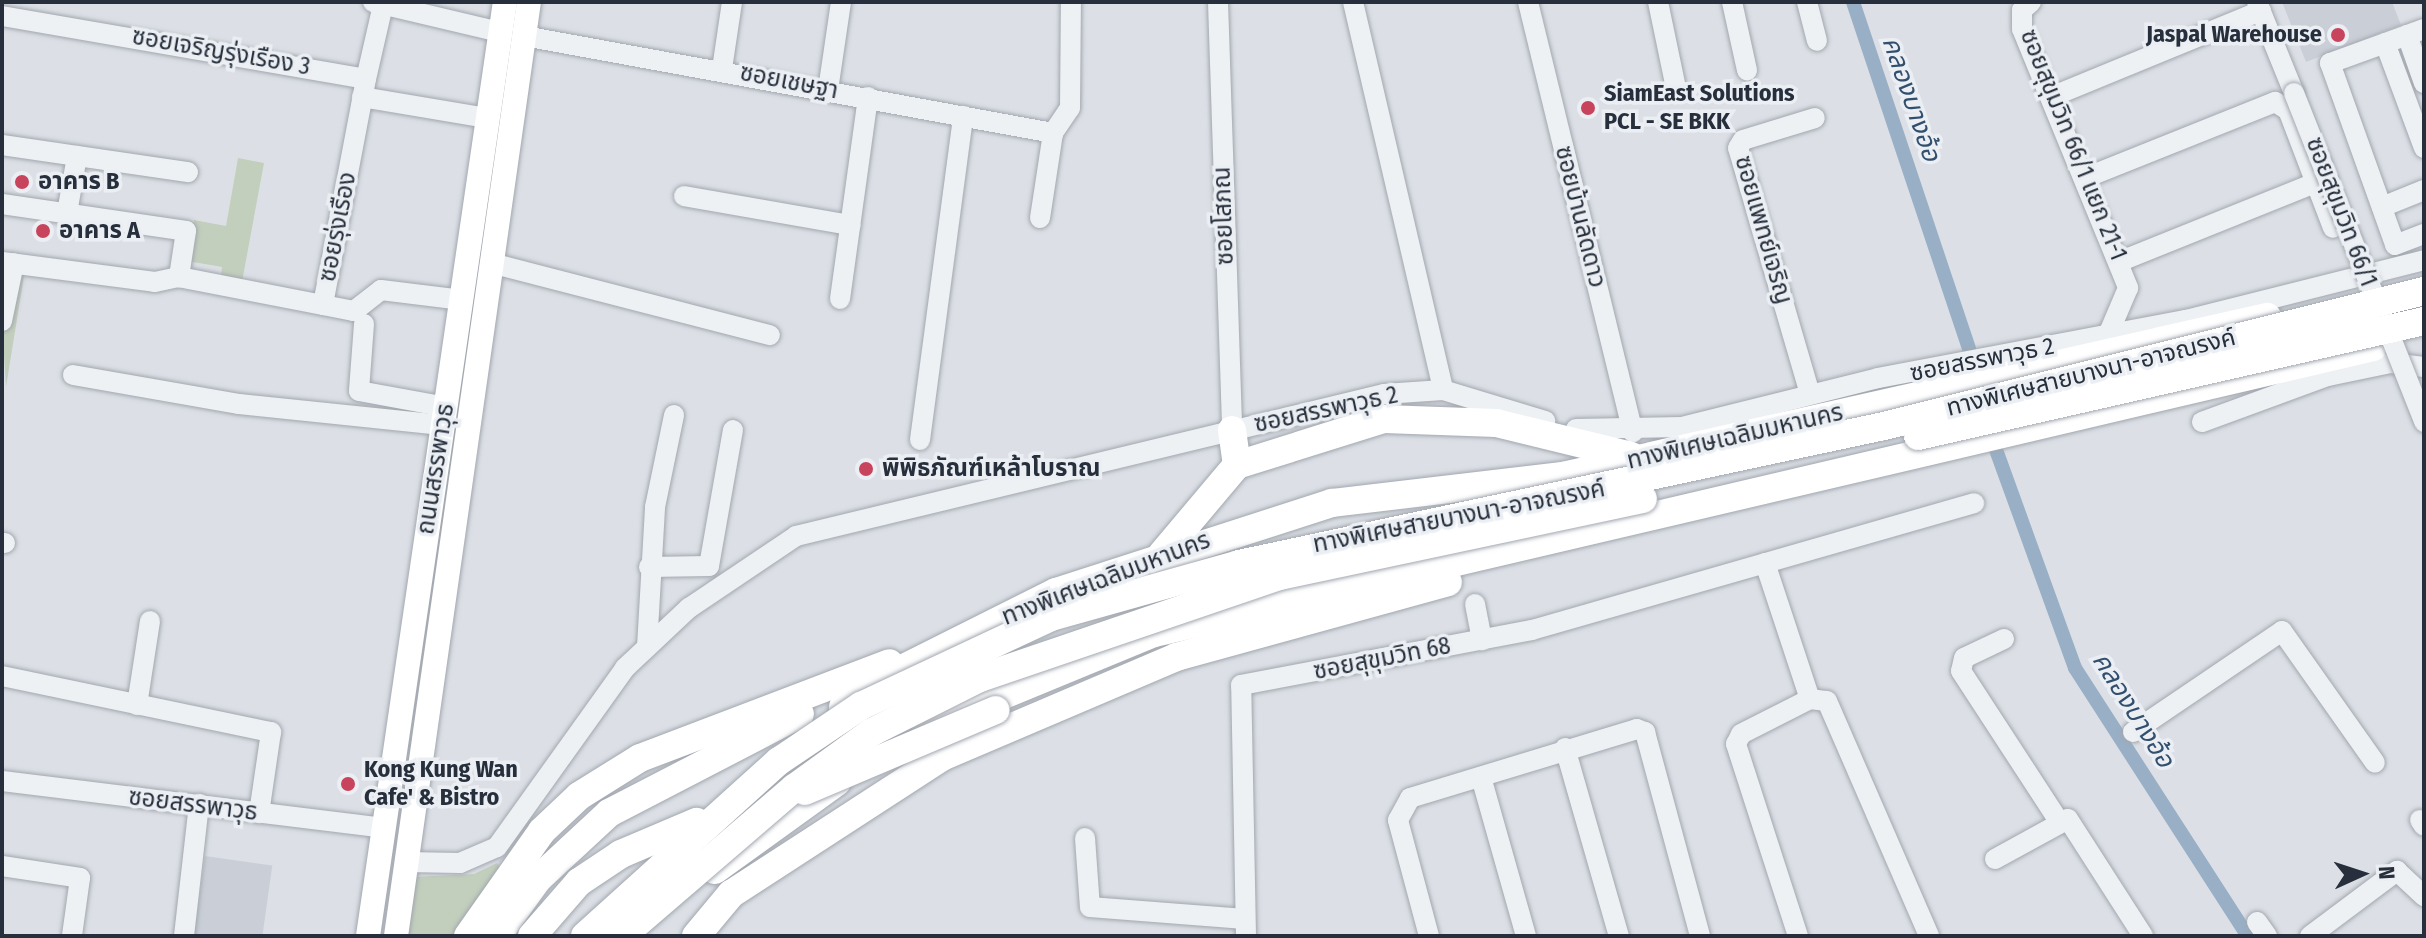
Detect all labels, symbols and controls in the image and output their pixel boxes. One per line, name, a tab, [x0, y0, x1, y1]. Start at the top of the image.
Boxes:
place label: Jaspal Warehouse	[2146, 21, 2322, 49]
street label: ซอยเจริญรุ่งเรือง 3	[130, 22, 312, 82]
street label: ซอยสุขุมวิท 66/1 แยก 21-1	[2014, 25, 2132, 265]
marker: Jaspal Warehouse	[2329, 26, 2347, 44]
water label: คลองบางอ้อ	[1875, 33, 1947, 165]
street label: ซอยเชษฐา	[737, 58, 841, 106]
place label: SiamEast Solutions PCL - SE BKK	[1604, 80, 1795, 136]
marker: SiamEast Solutions PCL - SE BKK	[1579, 99, 1597, 117]
street label: ซอยสุขุมวิท 66/1	[2299, 133, 2383, 291]
street label: ซอยบ้านลัดดาว	[1548, 143, 1612, 291]
street label: ซอยแพทย์เจริญ	[1728, 153, 1798, 307]
street label: ซอยโสภณ	[1208, 166, 1240, 266]
place label: อาคาร B	[38, 168, 119, 196]
street label: ซอยรุ่งเรือง	[313, 170, 363, 284]
marker: อาคาร B	[13, 173, 31, 191]
place label: อาคาร A	[59, 217, 140, 245]
marker: อาคาร A	[34, 222, 52, 240]
street label: ทางพิเศษสายบางนา-อาจณรงค์	[1944, 323, 2238, 423]
street label: ซอยสรรพาวุธ 2	[1908, 332, 2056, 388]
street label: ซอยสรรพาวุธ 2	[1252, 381, 1400, 439]
street label: ทางพิเศษเฉลิมมหานคร	[1624, 398, 1846, 476]
street label: ถนนสรรพาวุธ	[411, 401, 461, 537]
place label: พิพิธภัณฑ์เหล้าโบราณ	[882, 455, 1100, 483]
marker: พิพิธภัณฑ์เหล้าโบราณ	[857, 460, 875, 478]
street label: ทางพิเศษสายบางนา-อาจณรงค์	[1311, 475, 1607, 559]
street label: ทางพิเศษเฉลิมมหานคร	[998, 526, 1214, 632]
street label: ซอยสุขุมวิท 68	[1311, 632, 1453, 686]
water label: คลองบางอ้อ	[2085, 647, 2181, 773]
place label: Kong Kung Wan Cafe' & Bistro	[364, 756, 518, 812]
marker: Kong Kung Wan Cafe' & Bistro	[339, 775, 357, 793]
street label: ซอยสรรพาวุธ	[127, 783, 259, 827]
north arrow	[2322, 834, 2402, 914]
text: N	[2373, 865, 2400, 880]

